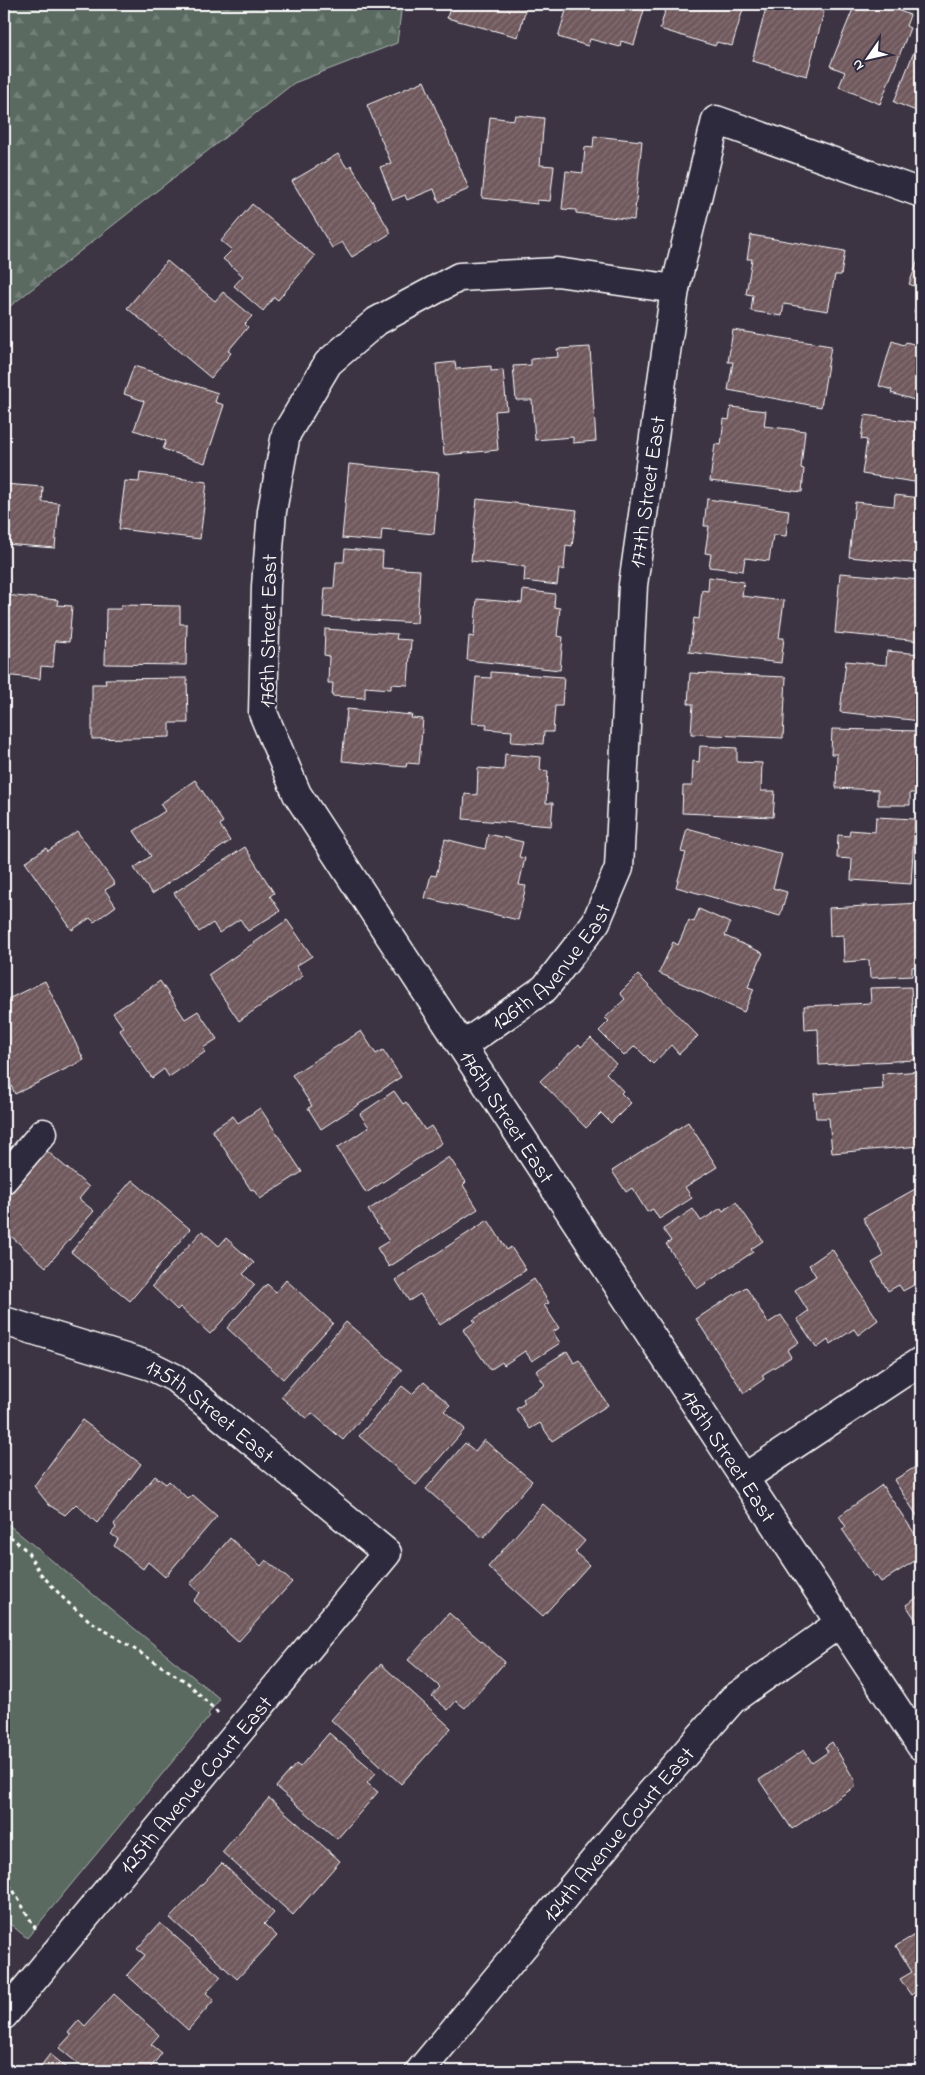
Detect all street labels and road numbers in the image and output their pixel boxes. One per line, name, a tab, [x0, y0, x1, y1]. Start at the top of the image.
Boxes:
street label: 177th Street East	[623, 413, 676, 570]
street label: 176th Street East	[253, 553, 287, 708]
street label: 126th Avenue East	[486, 898, 621, 1040]
street label: 176th Street East	[450, 1045, 561, 1192]
street label: 175th Street East	[141, 1352, 281, 1473]
street label: 176th Street East	[671, 1384, 783, 1531]
street label: 125th Avenue Court East	[113, 1689, 282, 1882]
street label: 124th Avenue Court East	[536, 1740, 704, 1930]

